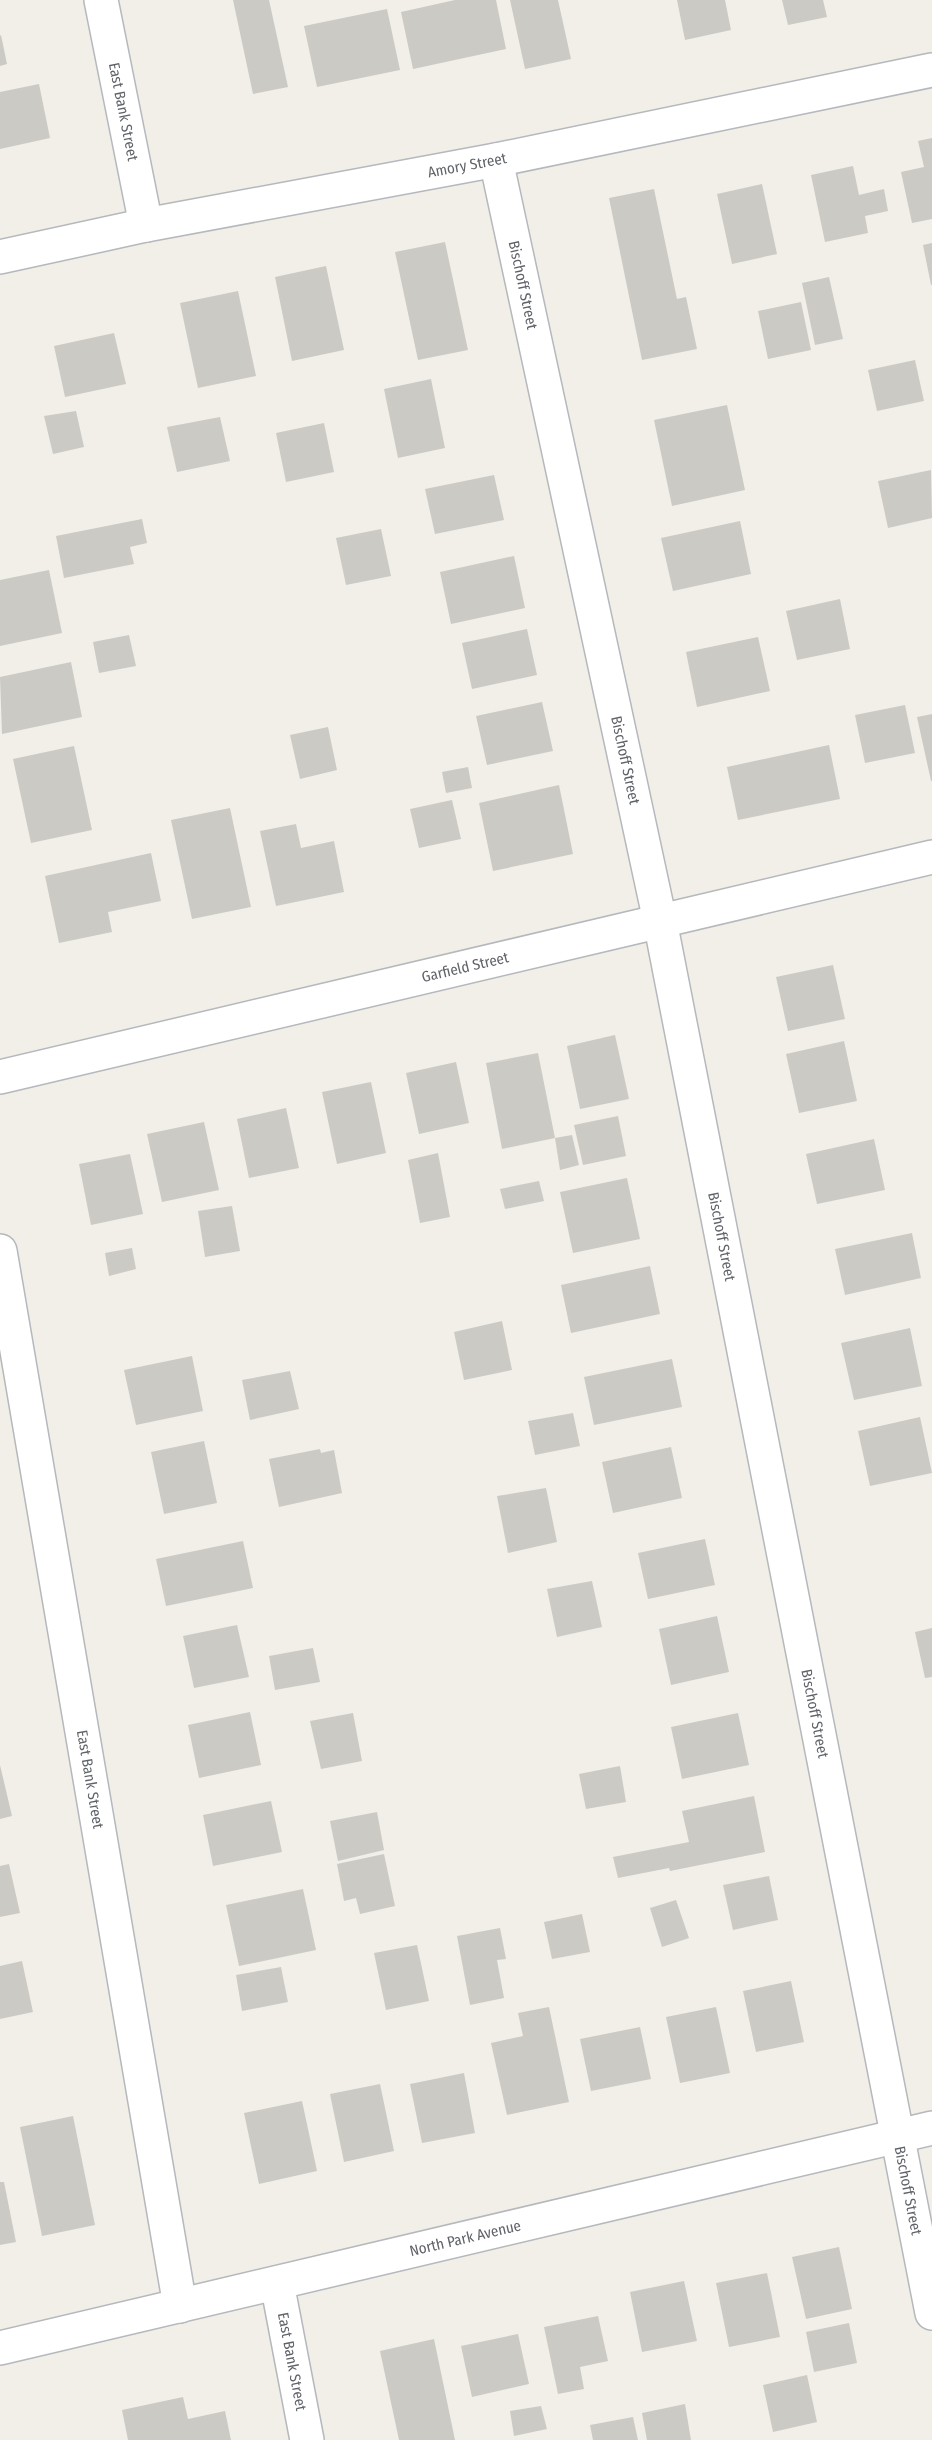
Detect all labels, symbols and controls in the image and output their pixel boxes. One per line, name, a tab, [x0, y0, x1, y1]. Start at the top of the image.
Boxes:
street label: East Bank Street	[105, 61, 142, 163]
street label: Amory Street	[426, 149, 508, 182]
street label: Bischoff Street	[505, 239, 541, 331]
street label: Bischoff Street	[607, 714, 644, 806]
street label: Garfield Street	[420, 948, 511, 986]
street label: Bischoff Street	[704, 1191, 739, 1283]
street label: Bischoff Street	[797, 1668, 832, 1760]
street label: East Bank Street	[73, 1729, 107, 1830]
street label: Bischoff Street	[891, 2144, 926, 2237]
street label: North Park Avenue	[408, 2216, 523, 2260]
street label: East Bank Street	[274, 2311, 310, 2412]

